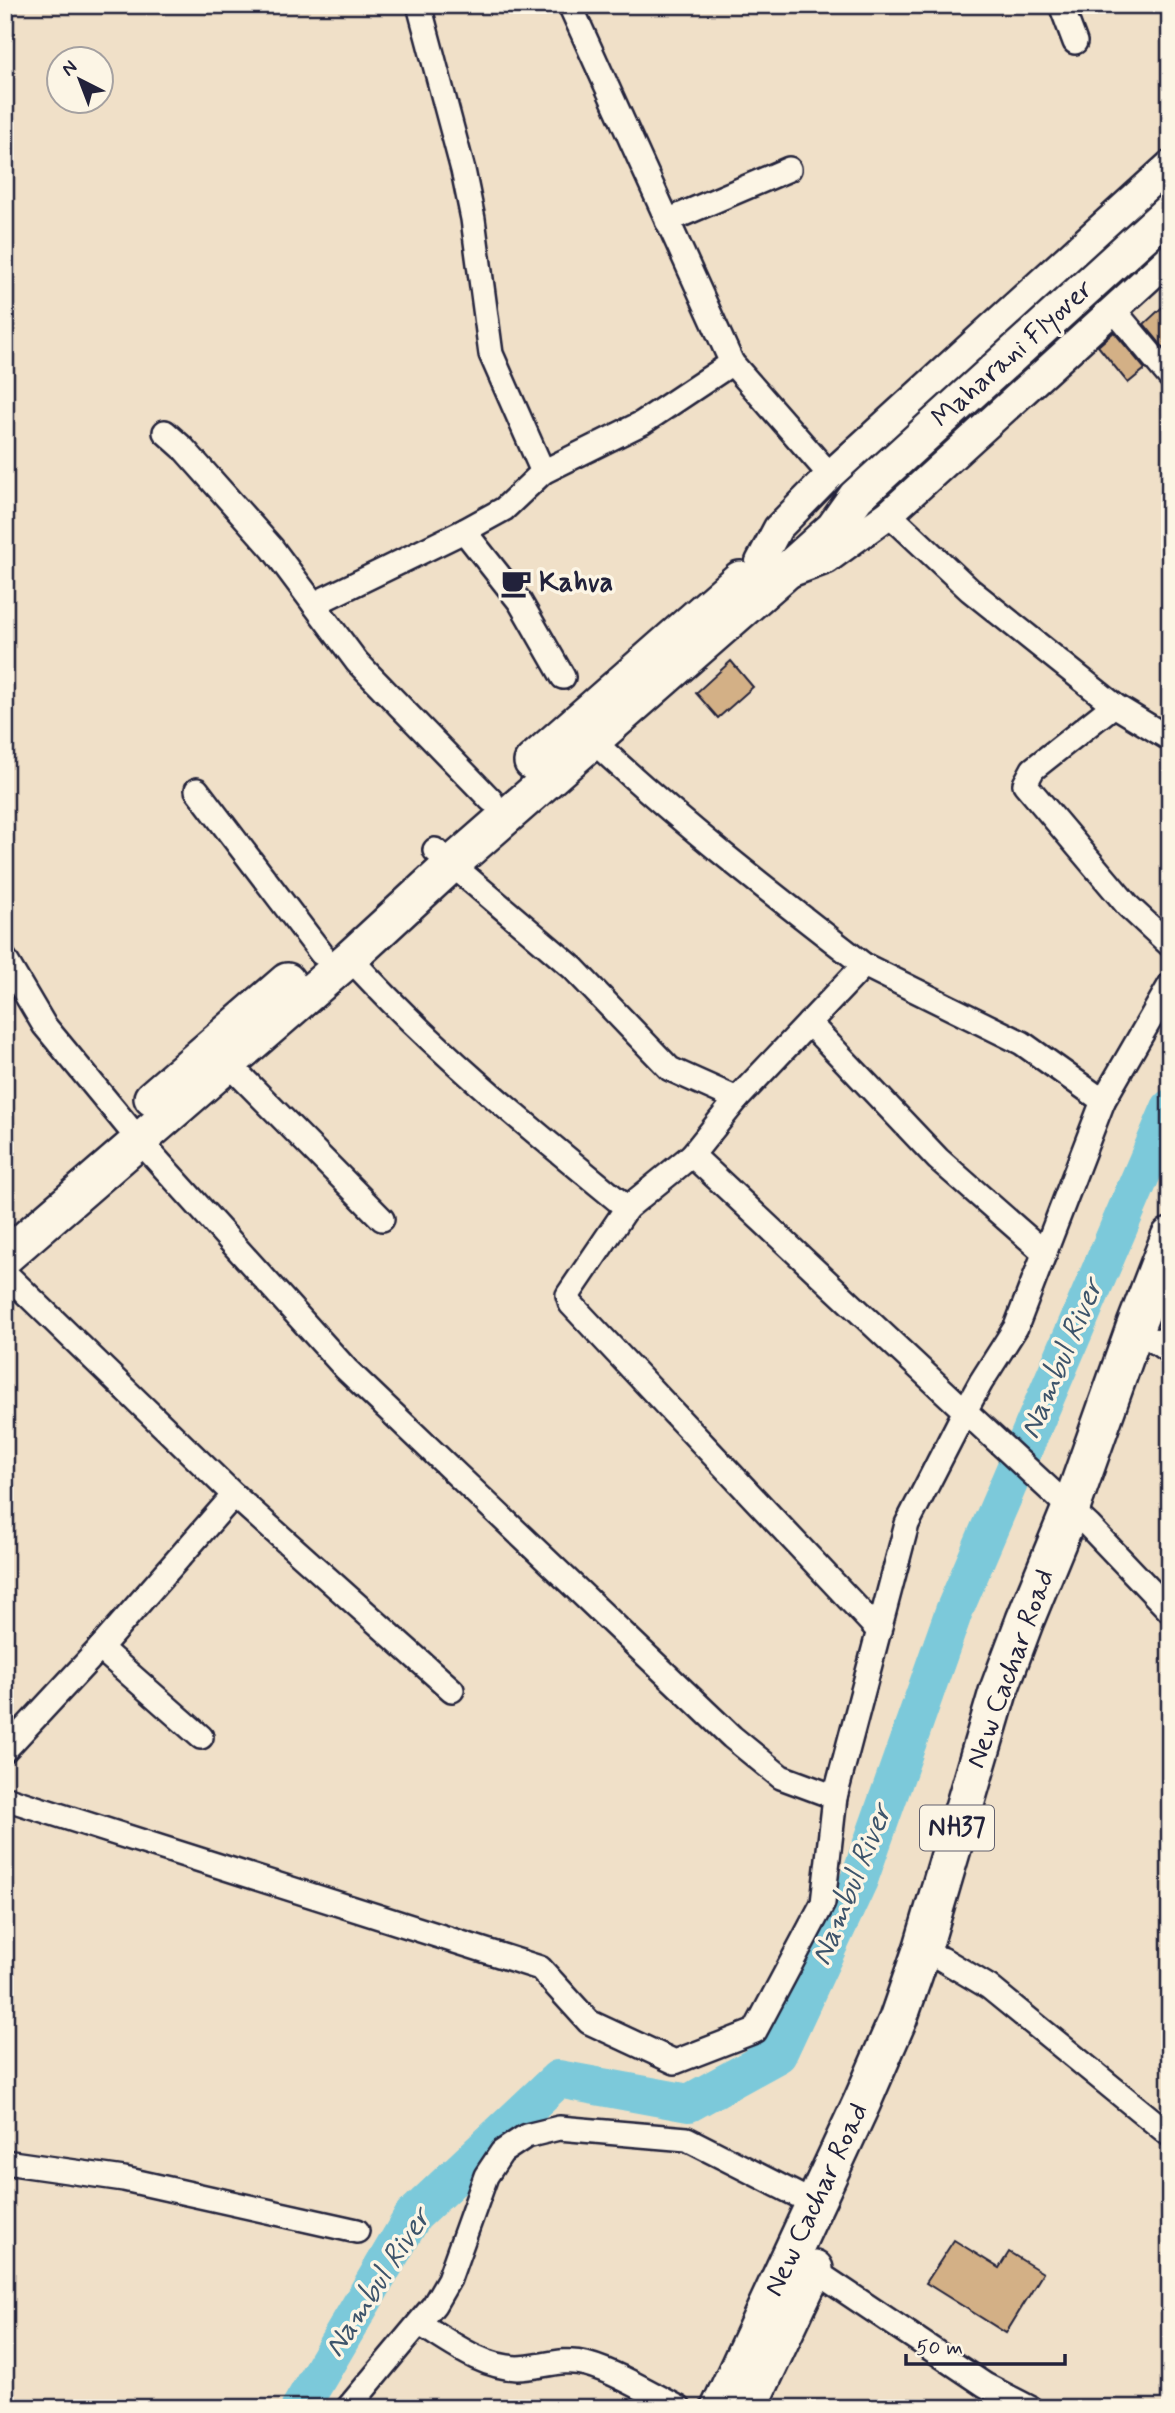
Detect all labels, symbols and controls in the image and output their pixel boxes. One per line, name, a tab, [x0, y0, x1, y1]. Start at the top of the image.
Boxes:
north arrow	[46, 46, 116, 116]
text: N	[57, 55, 83, 82]
street label: Maharani Flyover	[924, 271, 1102, 437]
place label: Kahva	[539, 565, 613, 602]
cafe icon: Kahva	[499, 566, 533, 600]
water label: Nambul River	[1011, 1270, 1114, 1445]
street label: New Cachar Road	[958, 1564, 1064, 1774]
water label: Nambul River	[802, 1796, 903, 1971]
road number: NH37	[920, 1806, 994, 1851]
street label: New Cachar Road	[756, 2097, 878, 2303]
water label: Nambul River	[315, 2198, 442, 2365]
scale bar	[906, 2322, 1065, 2366]
text: 50 m	[916, 2334, 963, 2362]

